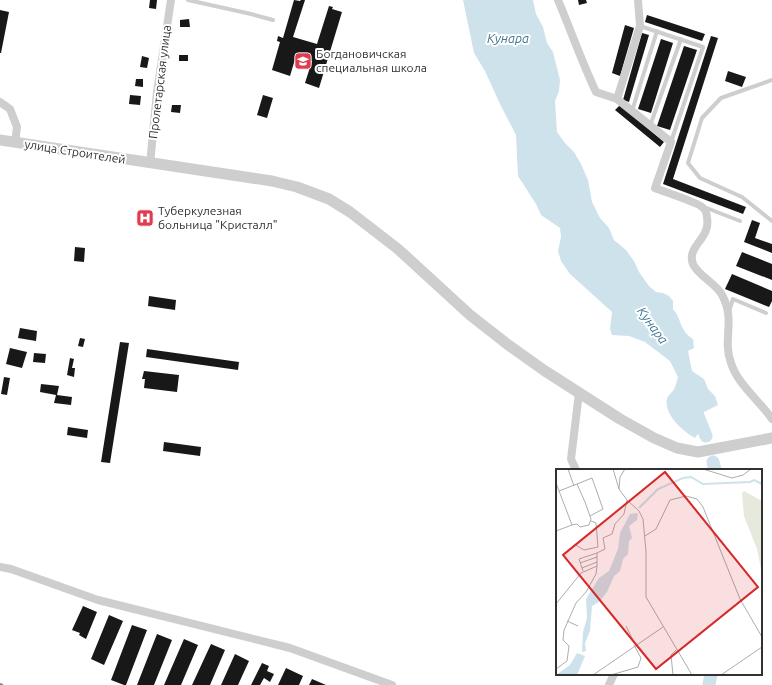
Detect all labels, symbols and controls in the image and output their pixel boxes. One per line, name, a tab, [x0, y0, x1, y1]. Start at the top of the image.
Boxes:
street label: Пролетарская улица	[146, 24, 173, 140]
water label: Кунара	[487, 31, 529, 45]
place label: Богдановичская специальная школа	[316, 47, 427, 74]
school or university icon: Богдановичская специальная школа	[293, 51, 313, 71]
street label: улица Строителей	[24, 137, 126, 166]
place label: Туберкулезная больница "Кристалл"	[158, 204, 278, 231]
hospital icon: Туберкулезная больница "Кристалл"	[135, 208, 155, 228]
water label: Кунара	[635, 304, 671, 346]
inset map	[556, 469, 762, 675]

